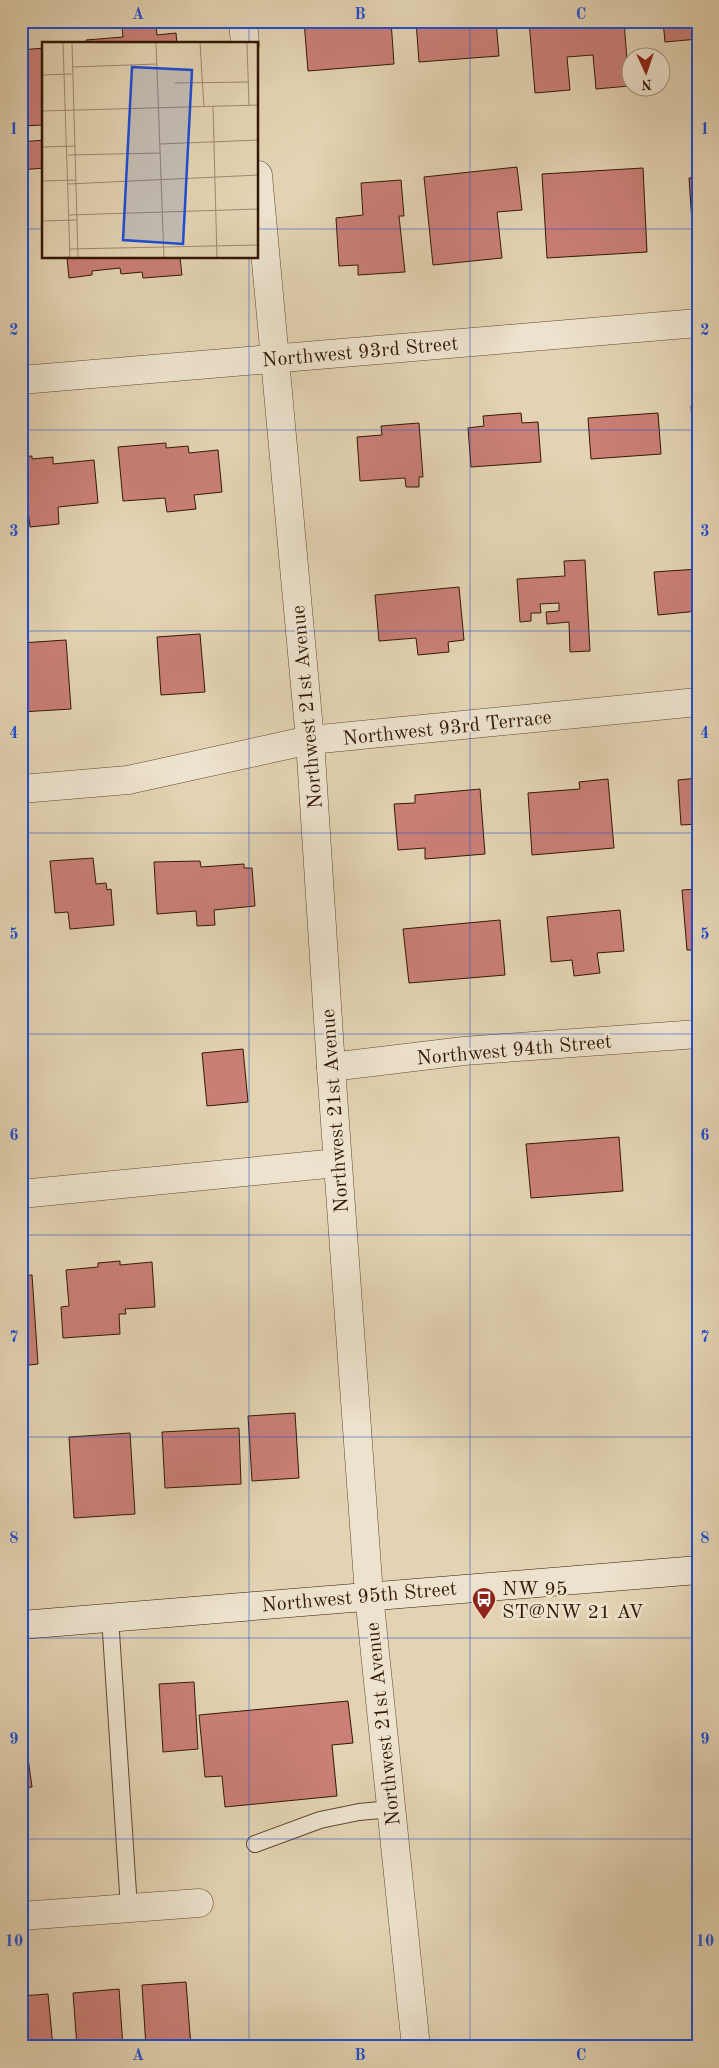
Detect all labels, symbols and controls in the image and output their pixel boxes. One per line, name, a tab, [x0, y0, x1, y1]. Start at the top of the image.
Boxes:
text: A	[132, 7, 144, 23]
text: B	[354, 7, 366, 23]
text: C	[576, 7, 586, 23]
inset map	[42, 42, 259, 259]
north arrow	[622, 48, 672, 98]
text: N	[641, 77, 652, 91]
text: 1	[9, 122, 19, 138]
text: 1	[700, 122, 710, 138]
text: 2	[9, 323, 19, 339]
text: 2	[700, 323, 710, 339]
street label: Northwest 93rd Street	[261, 334, 459, 372]
text: 3	[9, 524, 19, 540]
text: 3	[700, 524, 710, 540]
street label: Northwest 21st Avenue	[289, 604, 327, 810]
street label: Northwest 93rd Terrace	[342, 708, 553, 750]
text: 4	[9, 726, 19, 742]
text: 4	[700, 726, 710, 742]
text: 5	[9, 927, 19, 943]
text: 5	[700, 927, 710, 943]
street label: Northwest 21st Avenue	[319, 1008, 353, 1214]
street label: Northwest 94th Street	[416, 1032, 613, 1070]
text: 6	[9, 1128, 19, 1144]
text: 6	[700, 1128, 710, 1144]
text: 7	[9, 1330, 19, 1346]
text: 7	[700, 1330, 710, 1346]
text: 8	[9, 1531, 19, 1547]
text: 8	[700, 1531, 710, 1547]
street label: Northwest 95th Street	[261, 1579, 458, 1617]
place label: NW 95 ST@NW 21 AV	[502, 1580, 644, 1623]
bus stop icon: NW 95 ST@NW 21 AV	[471, 1586, 497, 1620]
street label: Northwest 21st Avenue	[363, 1621, 405, 1827]
text: 9	[9, 1732, 19, 1748]
text: 9	[700, 1732, 710, 1748]
text: 10	[5, 1934, 23, 1950]
text: 10	[696, 1934, 714, 1950]
text: A	[132, 2048, 144, 2064]
text: B	[354, 2048, 366, 2064]
text: C	[576, 2048, 586, 2064]

